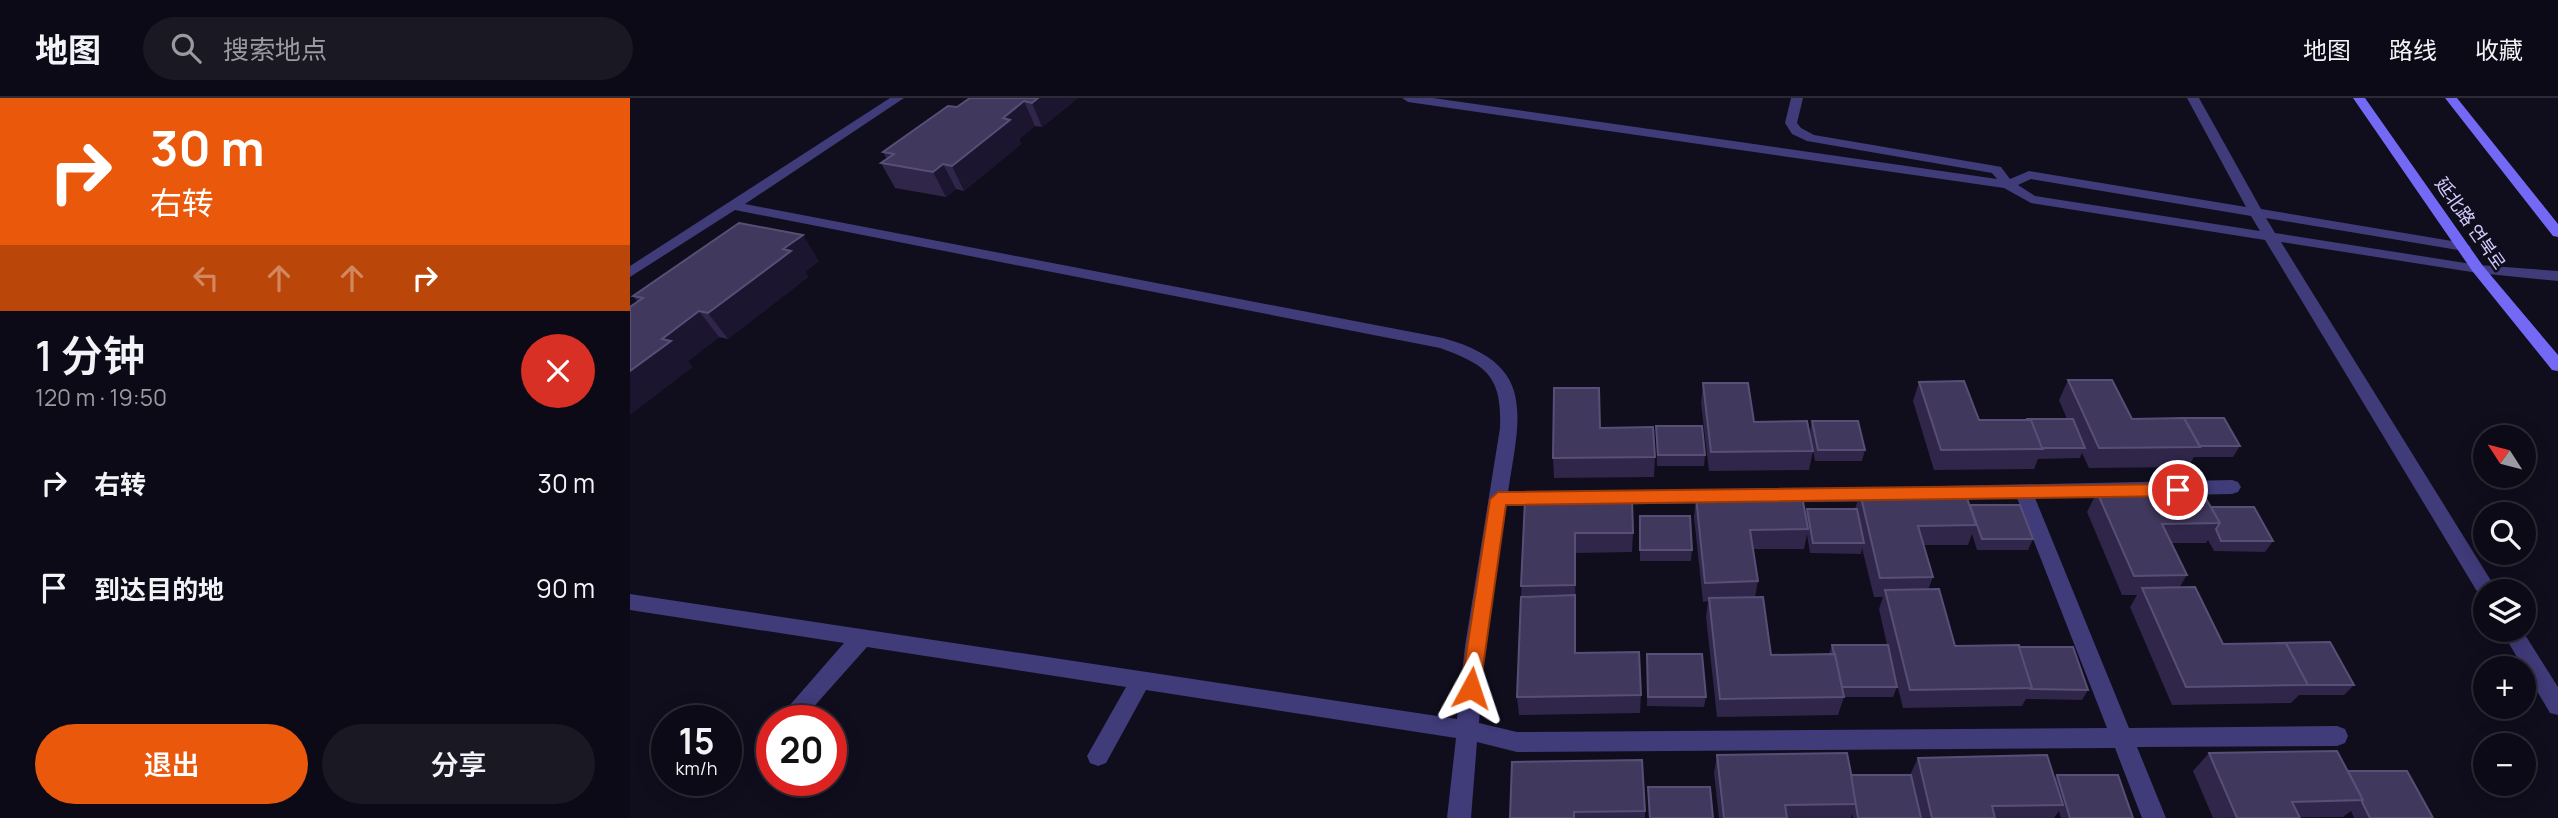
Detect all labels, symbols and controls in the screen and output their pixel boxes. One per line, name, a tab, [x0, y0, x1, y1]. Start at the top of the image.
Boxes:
search box	[143, 17, 633, 80]
text: 地图	[35, 27, 101, 72]
icon: search	[167, 29, 205, 67]
text: 搜索地点	[223, 31, 327, 67]
text: 地图	[2303, 33, 2351, 66]
text: 路线	[2389, 33, 2437, 66]
text: 收藏	[2475, 33, 2523, 66]
text: 30 m	[150, 114, 265, 181]
icon: right	[35, 126, 126, 217]
street label: 延北路 연북로	[2430, 172, 2512, 274]
text: 右转	[150, 181, 214, 225]
icon: left	[187, 259, 225, 297]
icon: ahead	[260, 259, 298, 297]
icon: ahead	[333, 259, 371, 297]
icon: right	[406, 259, 444, 297]
text: 1 分钟	[35, 326, 145, 384]
button: close	[521, 334, 595, 408]
text: 120 m · 19:50	[35, 381, 167, 413]
north arrow	[2473, 425, 2536, 488]
map controls	[2473, 425, 2536, 796]
pin	[2148, 460, 2208, 520]
icon: right	[35, 464, 73, 502]
text: 30 m	[538, 465, 595, 501]
text: 右转	[94, 466, 146, 502]
icon: arrive	[2159, 471, 2197, 509]
button: search	[2473, 502, 2536, 565]
icon: arrive	[35, 569, 73, 607]
text: 90 m	[536, 570, 595, 606]
text: 到达目的地	[94, 571, 224, 607]
button: layers	[2473, 579, 2536, 642]
position arrow	[1434, 651, 1508, 725]
button: +	[2473, 656, 2536, 719]
speed limit sign: 20	[756, 705, 847, 796]
text: 15	[679, 717, 714, 765]
button: 退出	[35, 724, 308, 804]
button: 分享	[322, 724, 595, 804]
button: −	[2473, 733, 2536, 796]
text: km/h	[676, 756, 717, 780]

